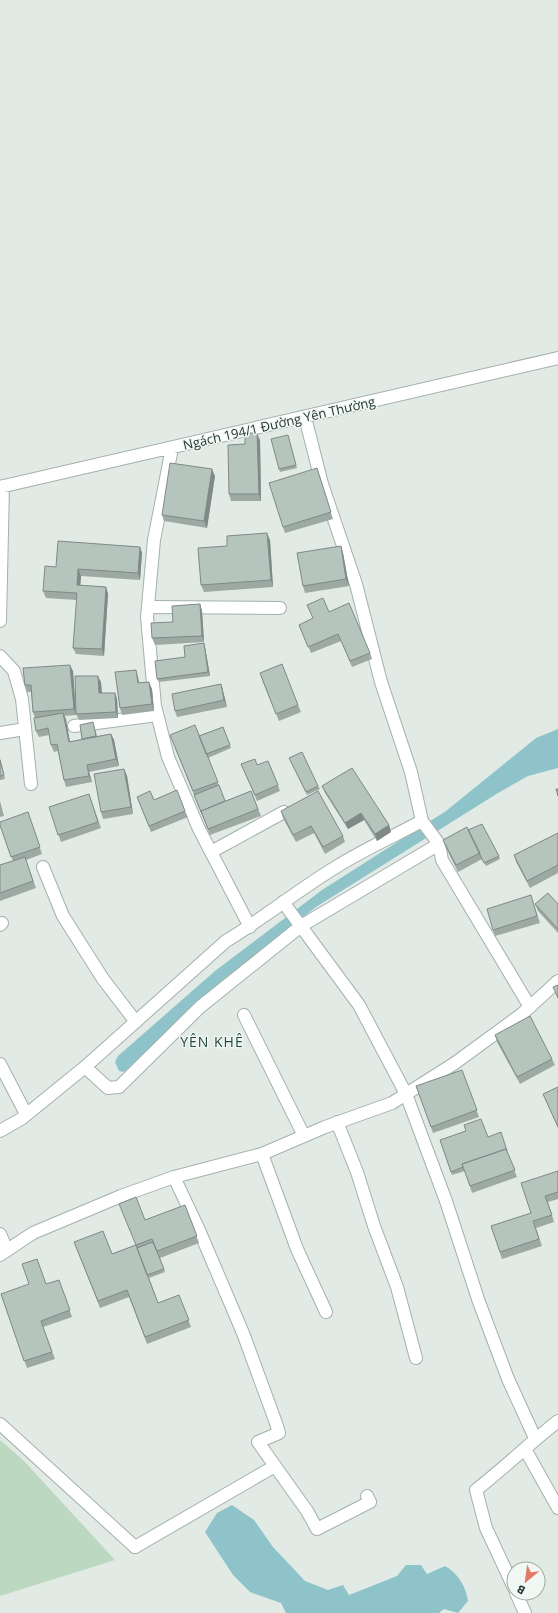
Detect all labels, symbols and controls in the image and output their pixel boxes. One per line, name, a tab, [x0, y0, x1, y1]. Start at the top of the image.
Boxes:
street label: Ngách 194/1 Đường Yên Thường	[181, 392, 377, 454]
district label: YÊN KHÊ	[180, 1032, 244, 1051]
north arrow	[506, 1561, 546, 1601]
text: B	[514, 1582, 528, 1599]

